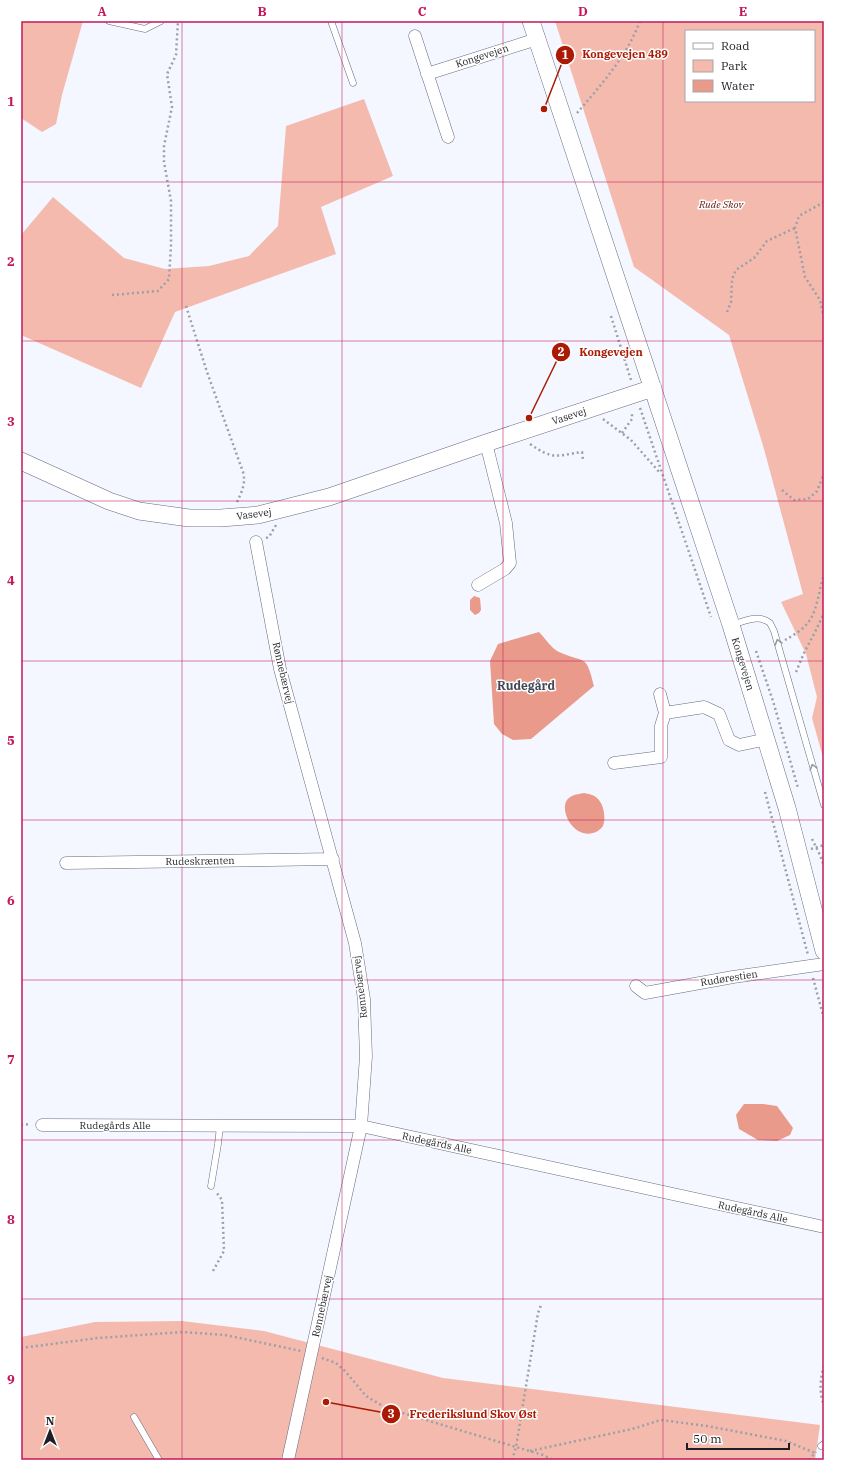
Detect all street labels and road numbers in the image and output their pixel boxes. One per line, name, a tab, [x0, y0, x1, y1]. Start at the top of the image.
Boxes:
street label: Kongevejen	[454, 41, 511, 71]
street label: Vasevej	[550, 404, 588, 428]
street label: Vasevej	[236, 505, 272, 523]
street label: Kongevejen	[729, 636, 757, 693]
street label: Rønnebærvej	[270, 641, 296, 705]
street label: Rudeskrænten	[165, 854, 235, 868]
street label: Rønnebærvej	[350, 955, 370, 1019]
street label: Rudørestien	[700, 967, 759, 989]
street label: Rudegårds Alle	[80, 1119, 151, 1132]
street label: Rudegårds Alle	[401, 1129, 473, 1157]
street label: Rudegårds Alle	[717, 1198, 789, 1226]
street label: Rønnebærvej	[309, 1274, 335, 1338]

